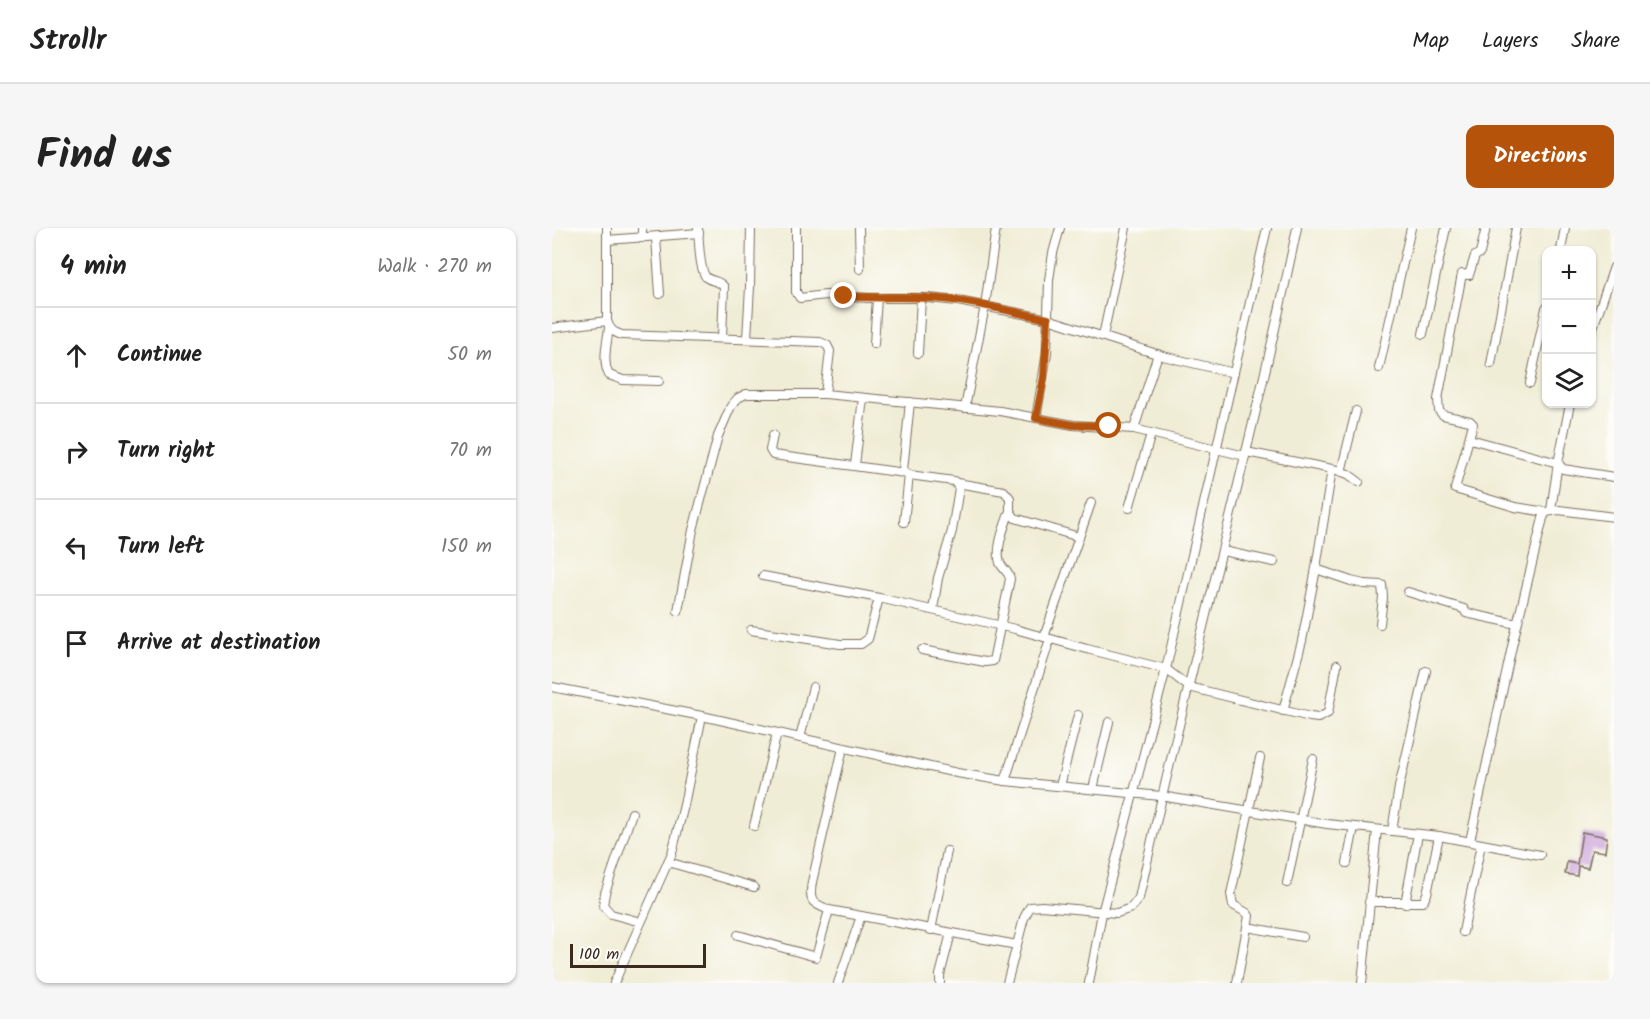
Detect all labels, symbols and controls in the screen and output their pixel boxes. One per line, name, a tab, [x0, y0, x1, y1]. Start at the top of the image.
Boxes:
text: Strollr	[30, 19, 106, 64]
text: Map	[1412, 25, 1449, 58]
text: Layers	[1482, 25, 1538, 58]
text: Share	[1571, 25, 1620, 58]
text: Find us	[36, 123, 172, 190]
button: Directions	[1466, 125, 1614, 188]
text: 4 min	[60, 246, 127, 288]
map controls	[1542, 246, 1596, 408]
button: +	[1542, 246, 1596, 300]
text: Walk · 270 m	[377, 251, 492, 283]
route end	[830, 282, 856, 308]
button: −	[1542, 300, 1596, 354]
text: Continue	[117, 338, 202, 373]
icon: ahead	[60, 339, 93, 372]
text: 50 m	[447, 339, 492, 371]
button: layers	[1542, 354, 1596, 408]
route start	[1095, 412, 1121, 438]
text: Turn right	[117, 434, 215, 469]
icon: right	[60, 435, 93, 468]
text: 70 m	[449, 435, 492, 467]
text: Turn left	[117, 530, 204, 565]
icon: left	[60, 531, 93, 564]
text: 150 m	[441, 531, 492, 563]
text: Arrive at destination	[117, 626, 320, 661]
icon: arrive	[60, 627, 93, 660]
scale bar	[570, 941, 706, 968]
text: 100 m	[579, 942, 619, 967]

